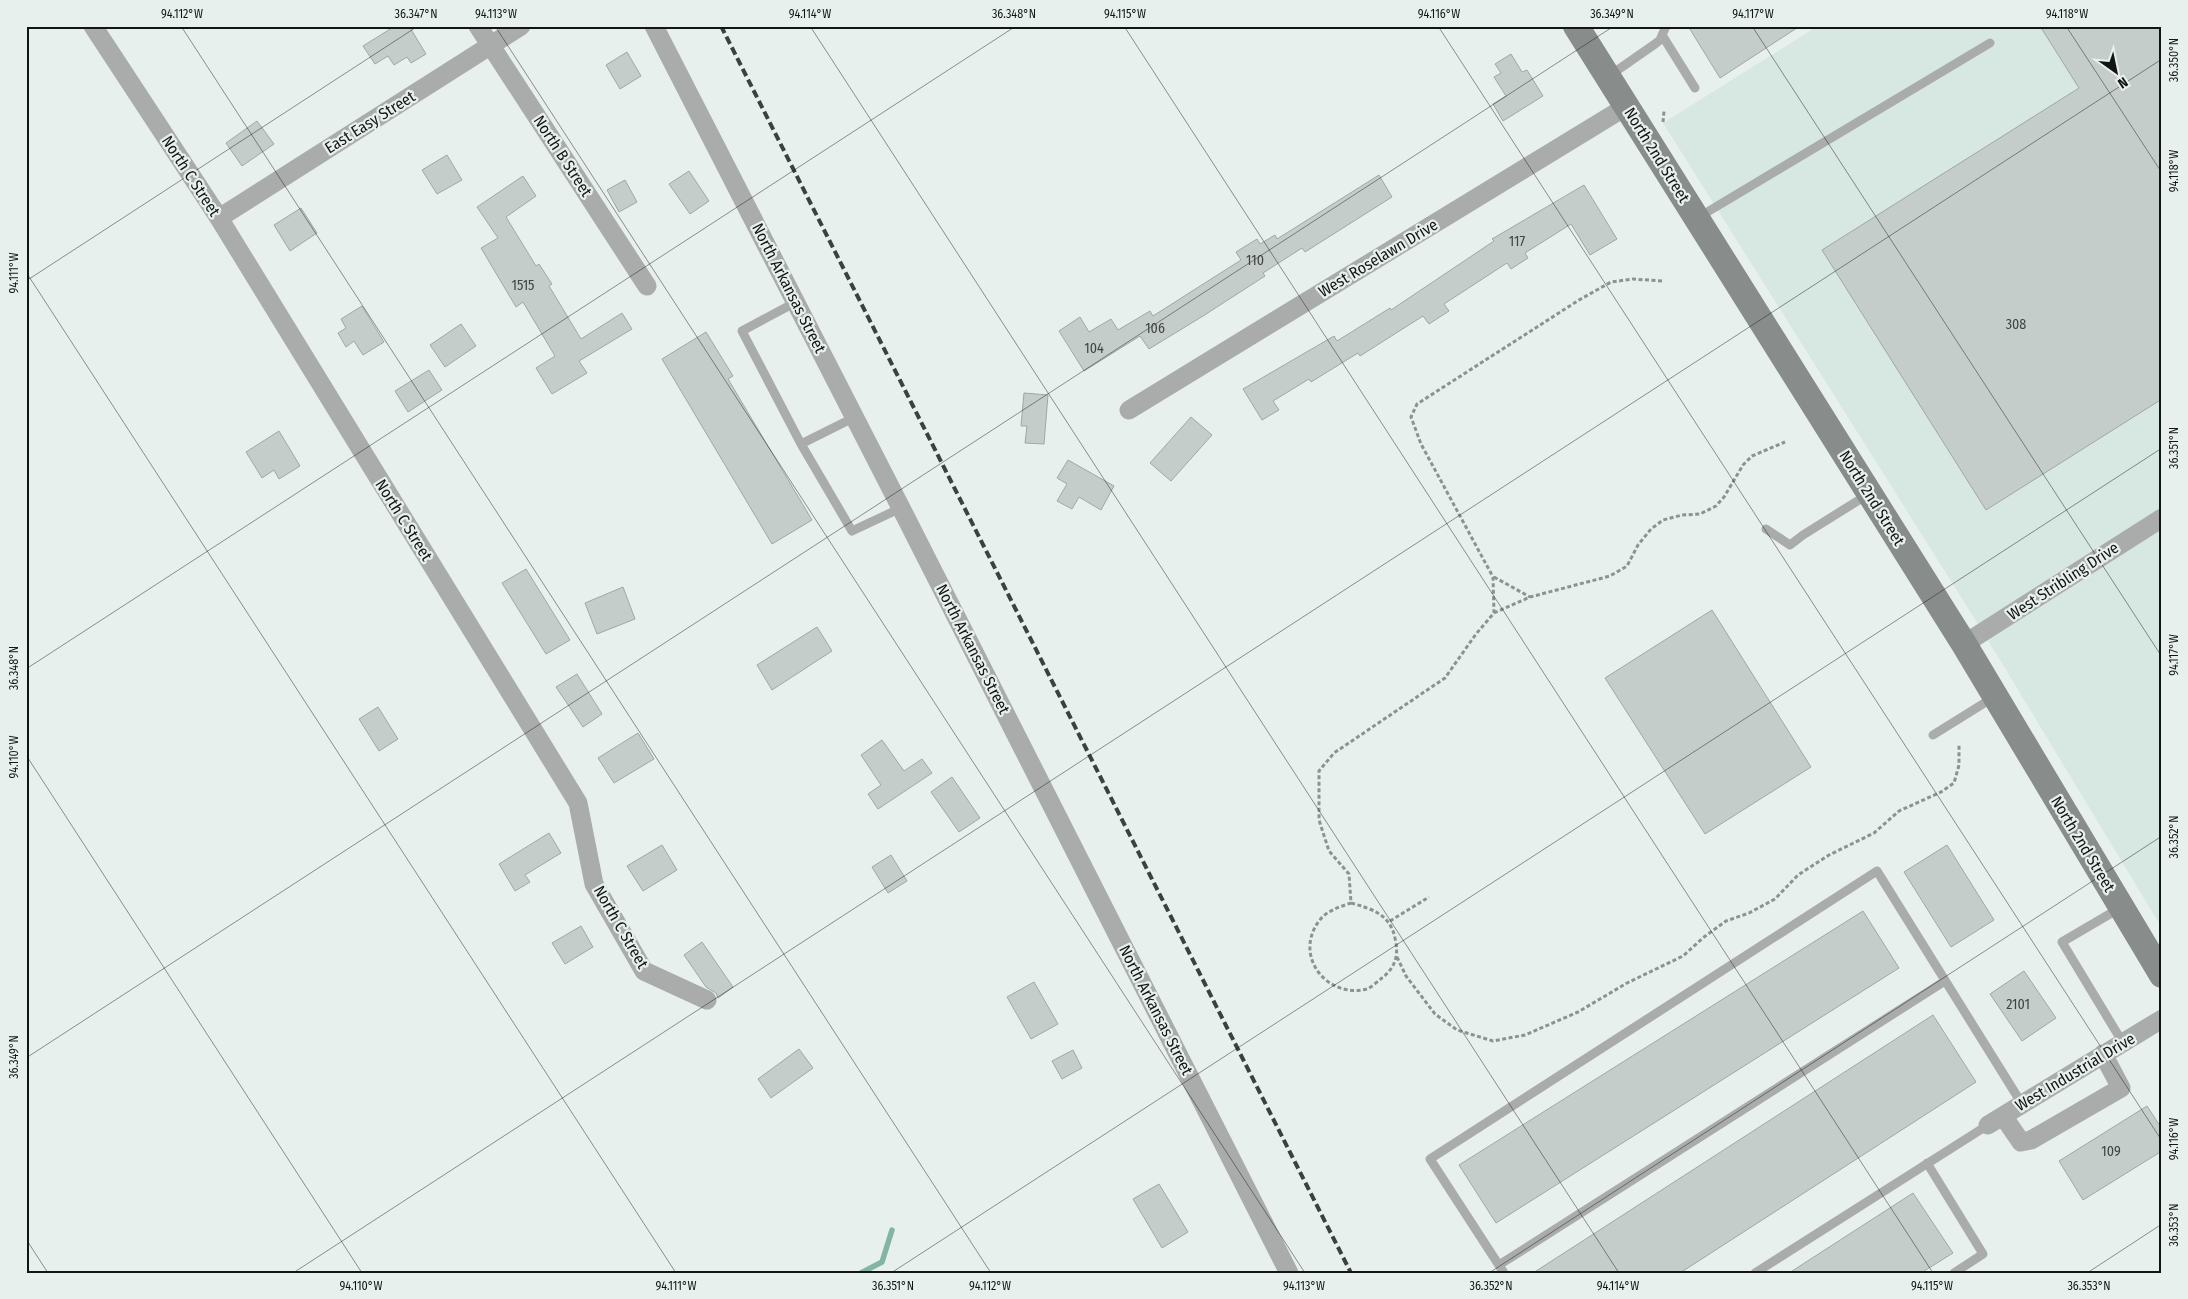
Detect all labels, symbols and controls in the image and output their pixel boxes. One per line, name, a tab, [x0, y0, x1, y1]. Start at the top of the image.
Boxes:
text: 94.112°W	[161, 7, 203, 21]
text: 36.347°N	[395, 7, 437, 21]
text: 94.113°W	[475, 7, 517, 21]
text: 94.114°W	[789, 7, 831, 21]
text: 36.348°N	[992, 7, 1036, 21]
text: 94.115°W	[1104, 7, 1146, 21]
text: 94.116°W	[1418, 7, 1460, 21]
text: 36.349°N	[1590, 7, 1634, 21]
text: 94.117°W	[1732, 7, 1774, 21]
text: 94.118°W	[2046, 7, 2088, 21]
text: 36.350°N	[2167, 38, 2181, 82]
north arrow	[2090, 48, 2140, 98]
text: N	[2115, 73, 2131, 92]
street label: East Easy Street	[321, 86, 419, 157]
street label: North 2nd Street	[1620, 104, 1694, 207]
street label: North B Street	[530, 112, 597, 201]
street label: North C Street	[158, 132, 225, 221]
text: 94.118°W	[2167, 150, 2181, 192]
street label: West Roselawn Drive	[1315, 215, 1441, 301]
street label: North Arkansas Street	[748, 220, 830, 357]
house number: 117	[1509, 233, 1526, 250]
text: 94.111°W	[7, 252, 21, 294]
house number: 110	[1246, 252, 1264, 269]
house number: 1515	[511, 277, 535, 294]
house number: 308	[2006, 316, 2026, 333]
house number: 106	[1145, 320, 1165, 337]
house number: 104	[1084, 340, 1104, 357]
text: 36.351°N	[2167, 427, 2181, 469]
street label: North 2nd Street	[1835, 447, 1909, 550]
street label: North C Street	[371, 476, 437, 565]
street label: West Stribling Drive	[2004, 538, 2122, 624]
street label: North Arkansas Street	[932, 581, 1014, 718]
text: 94.117°W	[2167, 634, 2181, 676]
text: 36.348°N	[7, 646, 21, 690]
text: 94.110°W	[7, 736, 21, 778]
street label: North 2nd Street	[2047, 793, 2119, 896]
text: 36.352°N	[2167, 815, 2181, 859]
street label: North C Street	[590, 882, 653, 972]
street label: North Arkansas Street	[1115, 942, 1197, 1079]
house number: 2101	[2006, 996, 2030, 1013]
street label: West Industrial Drive	[2012, 1029, 2138, 1115]
text: 36.349°N	[7, 1035, 21, 1079]
text: 94.116°W	[2167, 1118, 2181, 1160]
house number: 109	[2101, 1143, 2121, 1160]
text: 36.353°N	[2167, 1203, 2181, 1247]
text: 94.110°W	[340, 1279, 382, 1293]
text: 94.111°W	[655, 1279, 697, 1293]
text: 36.351°N	[872, 1279, 914, 1293]
text: 94.112°W	[969, 1279, 1011, 1293]
text: 94.113°W	[1283, 1279, 1325, 1293]
text: 36.352°N	[1469, 1279, 1513, 1293]
text: 94.114°W	[1597, 1279, 1639, 1293]
text: 94.115°W	[1911, 1279, 1953, 1293]
text: 36.353°N	[2067, 1279, 2111, 1293]

